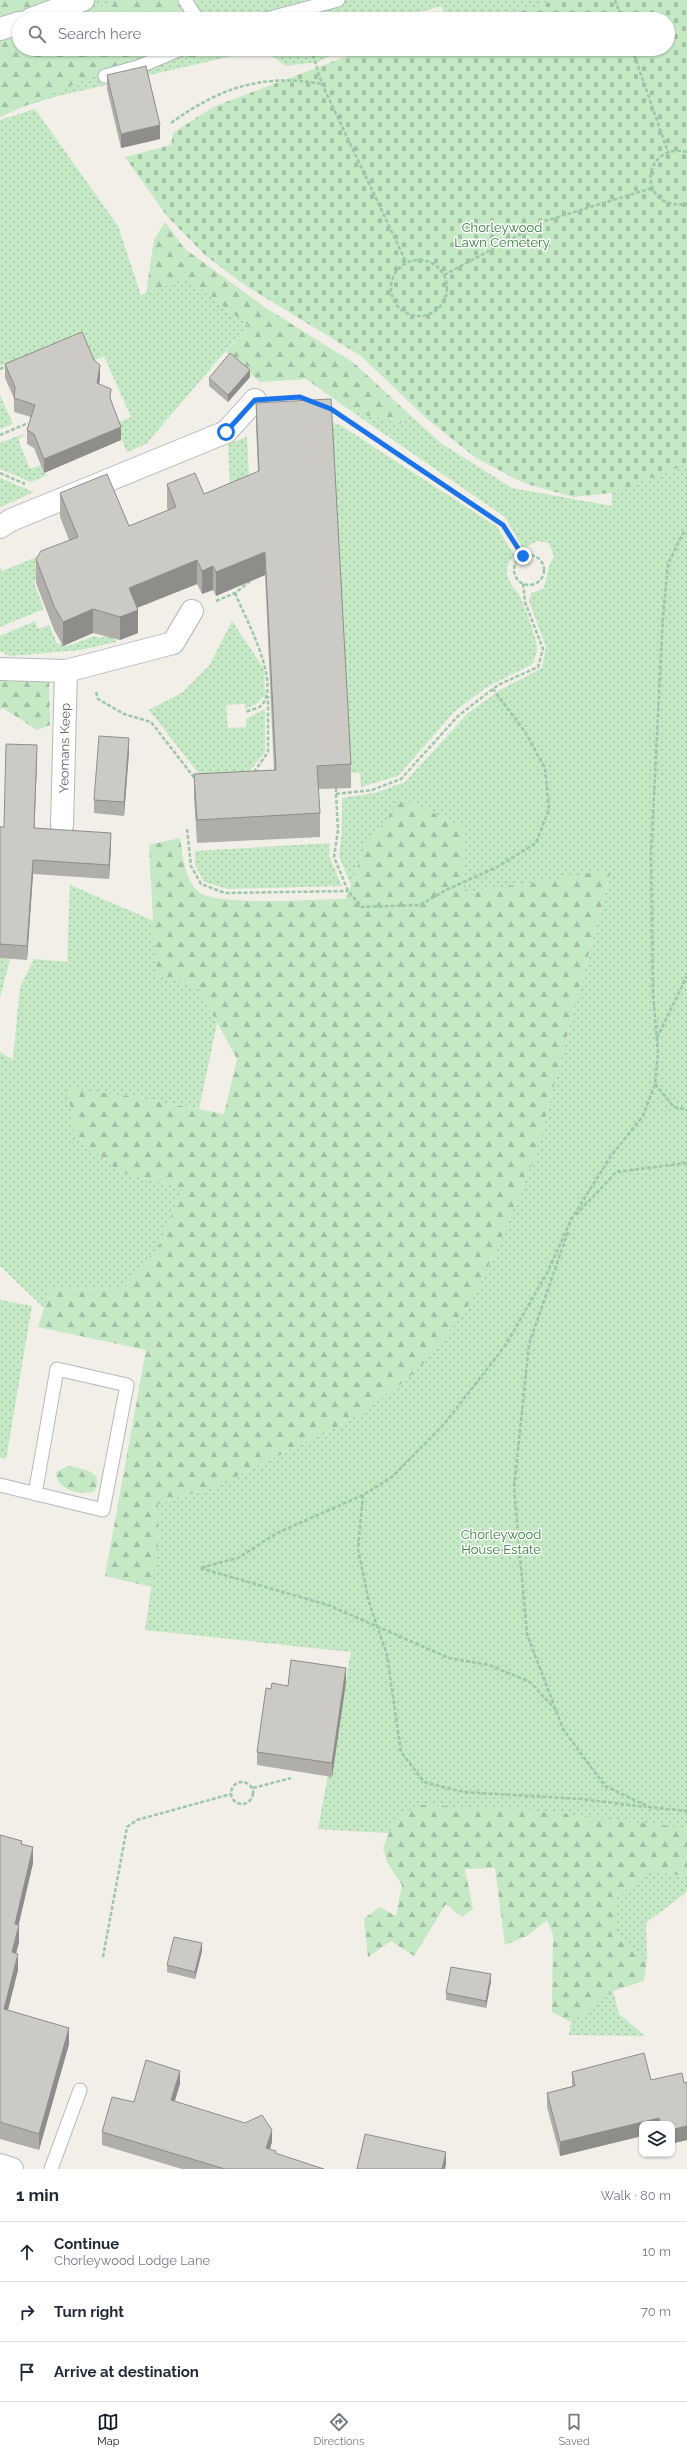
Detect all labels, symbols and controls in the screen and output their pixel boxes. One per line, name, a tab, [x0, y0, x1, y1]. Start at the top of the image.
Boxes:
search box	[12, 12, 675, 56]
icon: search	[26, 23, 48, 45]
text: Search here	[58, 25, 141, 43]
park label: Chorleywood Lawn Cemetery	[454, 220, 550, 250]
route start	[217, 423, 235, 441]
route end	[514, 547, 532, 565]
street label: Yeomans Keep	[56, 703, 73, 793]
park label: Chorleywood House Estate	[461, 1527, 541, 1557]
map controls	[639, 2121, 675, 2157]
button: layers	[639, 2121, 675, 2157]
text: 1 min	[16, 2185, 59, 2205]
text: Walk · 80 m	[601, 2188, 671, 2203]
text: Continue	[54, 2235, 119, 2253]
icon: ahead	[16, 2241, 38, 2263]
text: 10 m	[642, 2244, 671, 2259]
text: Chorleywood Lodge Lane	[54, 2253, 210, 2268]
icon: right	[16, 2301, 38, 2323]
text: Turn right	[54, 2303, 124, 2321]
text: 70 m	[641, 2304, 671, 2319]
icon: arrive	[16, 2361, 38, 2383]
text: Arrive at destination	[54, 2363, 199, 2381]
tab: Map	[97, 2411, 119, 2448]
tab: Directions	[314, 2411, 364, 2448]
tab: Saved	[558, 2411, 590, 2448]

